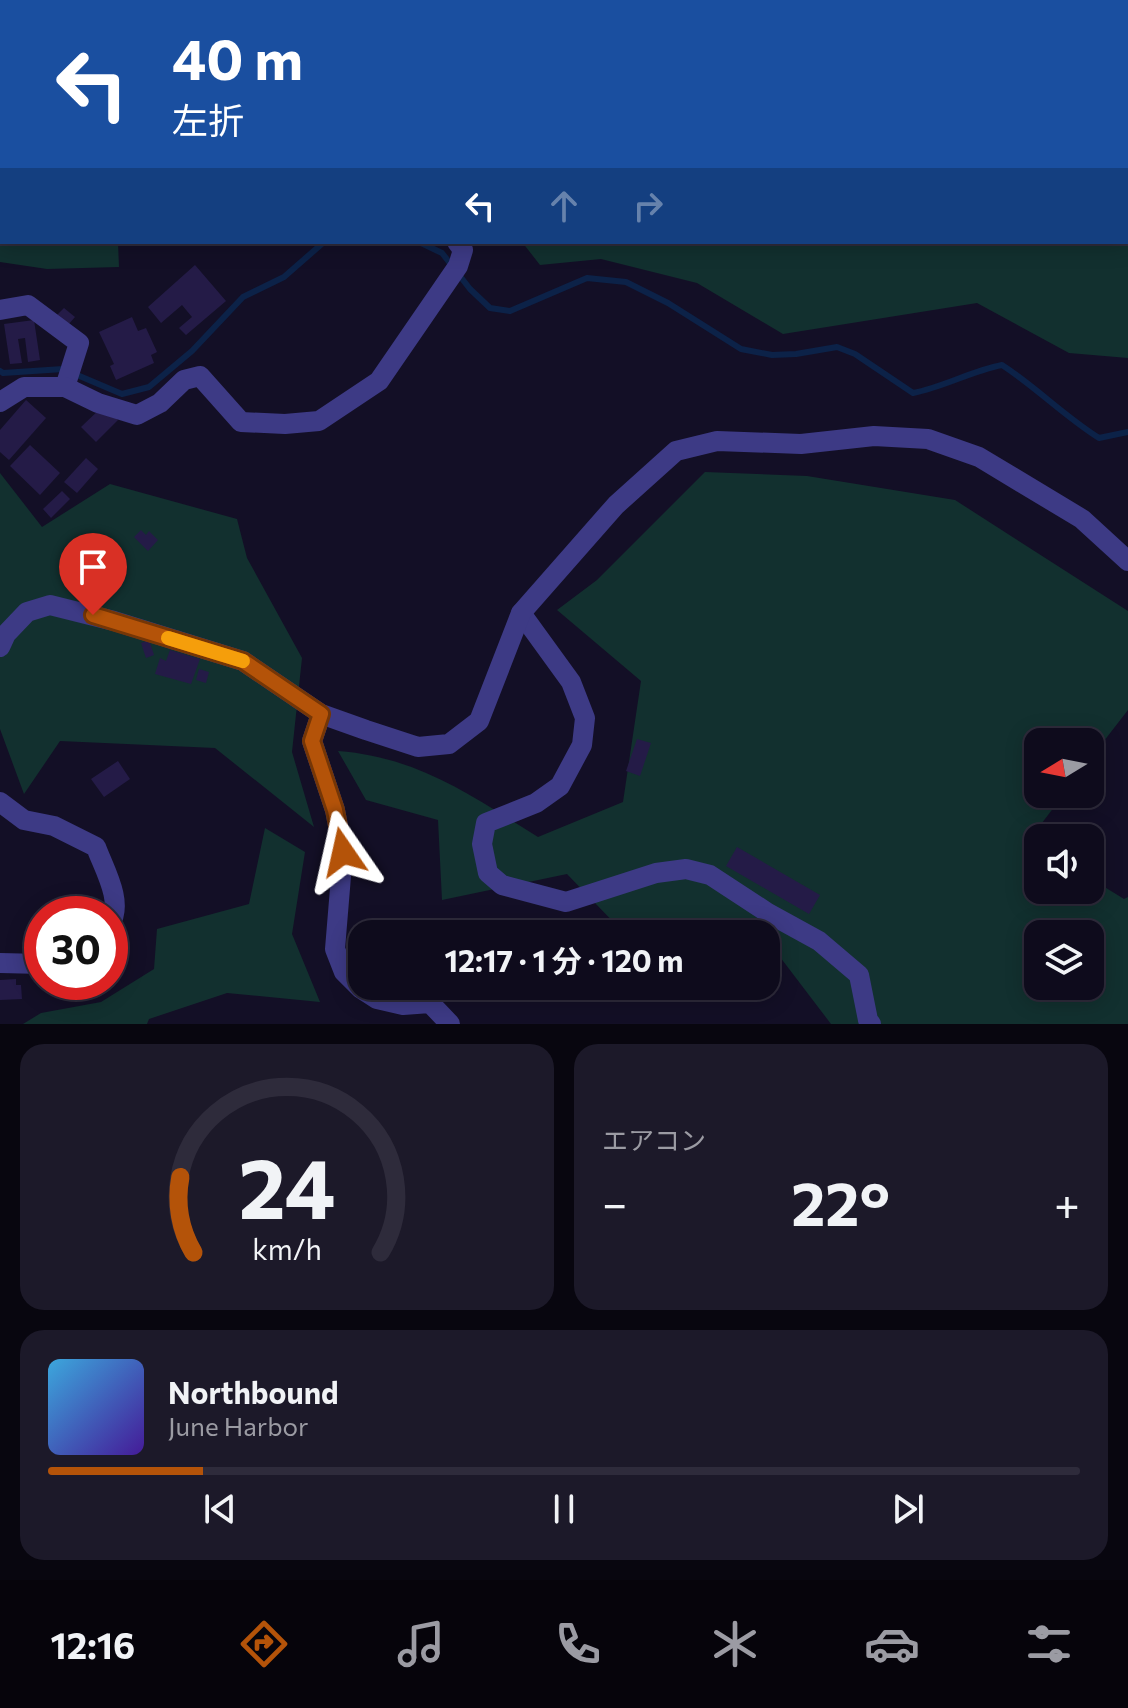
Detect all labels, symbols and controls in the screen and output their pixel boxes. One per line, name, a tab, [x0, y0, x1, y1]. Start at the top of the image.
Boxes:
text: 40 m	[172, 23, 303, 92]
icon: left	[40, 32, 144, 136]
text: 左折	[172, 97, 244, 141]
icon: left	[458, 184, 502, 228]
icon: ahead	[542, 184, 586, 228]
icon: right	[626, 184, 670, 228]
pin	[59, 533, 127, 615]
icon: arrive	[71, 545, 115, 589]
north arrow	[1024, 728, 1104, 808]
map controls	[1024, 728, 1104, 1000]
position arrow	[301, 810, 385, 894]
button: sound	[1024, 824, 1104, 904]
speed limit sign: 30	[24, 896, 128, 1000]
button: layers	[1024, 920, 1104, 1000]
text: 12:17 · 1 分 · 120 m	[444, 941, 684, 978]
text: エアコン	[602, 1124, 706, 1155]
text: 24	[238, 1134, 336, 1236]
text: 22°	[791, 1165, 890, 1238]
text: −	[602, 1175, 627, 1229]
text: +	[1054, 1175, 1080, 1229]
text: km/h	[252, 1231, 322, 1266]
text: Northbound	[168, 1373, 339, 1410]
text: June Harbor	[168, 1410, 308, 1441]
icon: previous	[198, 1487, 242, 1531]
icon: pause	[542, 1487, 586, 1531]
icon: next	[886, 1487, 930, 1531]
icon: directions	[236, 1616, 292, 1672]
icon: music	[393, 1616, 449, 1672]
icon: phone	[550, 1616, 606, 1672]
icon: climate	[707, 1616, 763, 1672]
icon: car	[864, 1616, 920, 1672]
icon: filters	[1021, 1616, 1077, 1672]
text: 12:16	[51, 1622, 135, 1666]

